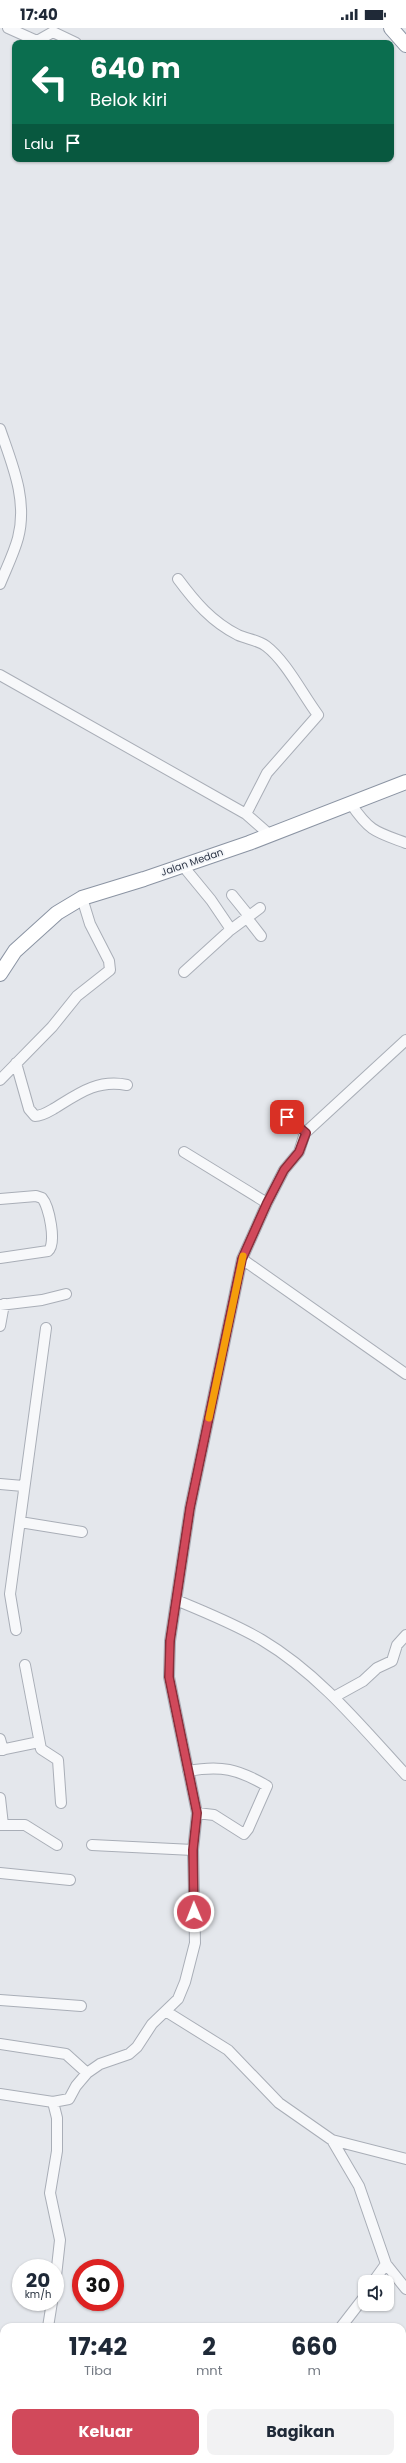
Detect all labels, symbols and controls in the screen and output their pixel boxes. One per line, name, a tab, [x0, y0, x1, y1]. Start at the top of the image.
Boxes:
text: 17:40	[20, 4, 58, 25]
text: 640 m	[90, 49, 181, 88]
icon: left	[24, 56, 76, 108]
text: Belok kiri	[90, 87, 167, 112]
icon: arrive	[62, 132, 84, 154]
text: Lalu	[24, 133, 54, 154]
street label: Jalan Medan	[159, 844, 225, 880]
pin	[270, 1100, 304, 1134]
icon: arrive	[276, 1106, 298, 1128]
position arrow	[173, 1891, 215, 1933]
speed limit sign: 30	[72, 2259, 124, 2311]
text: 20	[26, 2266, 50, 2294]
map controls	[358, 2275, 394, 2311]
button: sound	[358, 2275, 394, 2311]
text: km/h	[25, 2287, 51, 2302]
text: 17:42	[69, 2330, 127, 2363]
text: 2	[202, 2330, 216, 2363]
text: 660	[291, 2330, 337, 2363]
text: Tiba	[84, 2361, 112, 2380]
text: mnt	[196, 2361, 222, 2380]
text: m	[307, 2361, 321, 2380]
button: Keluar	[12, 2409, 199, 2455]
button: Bagikan	[207, 2409, 394, 2455]

